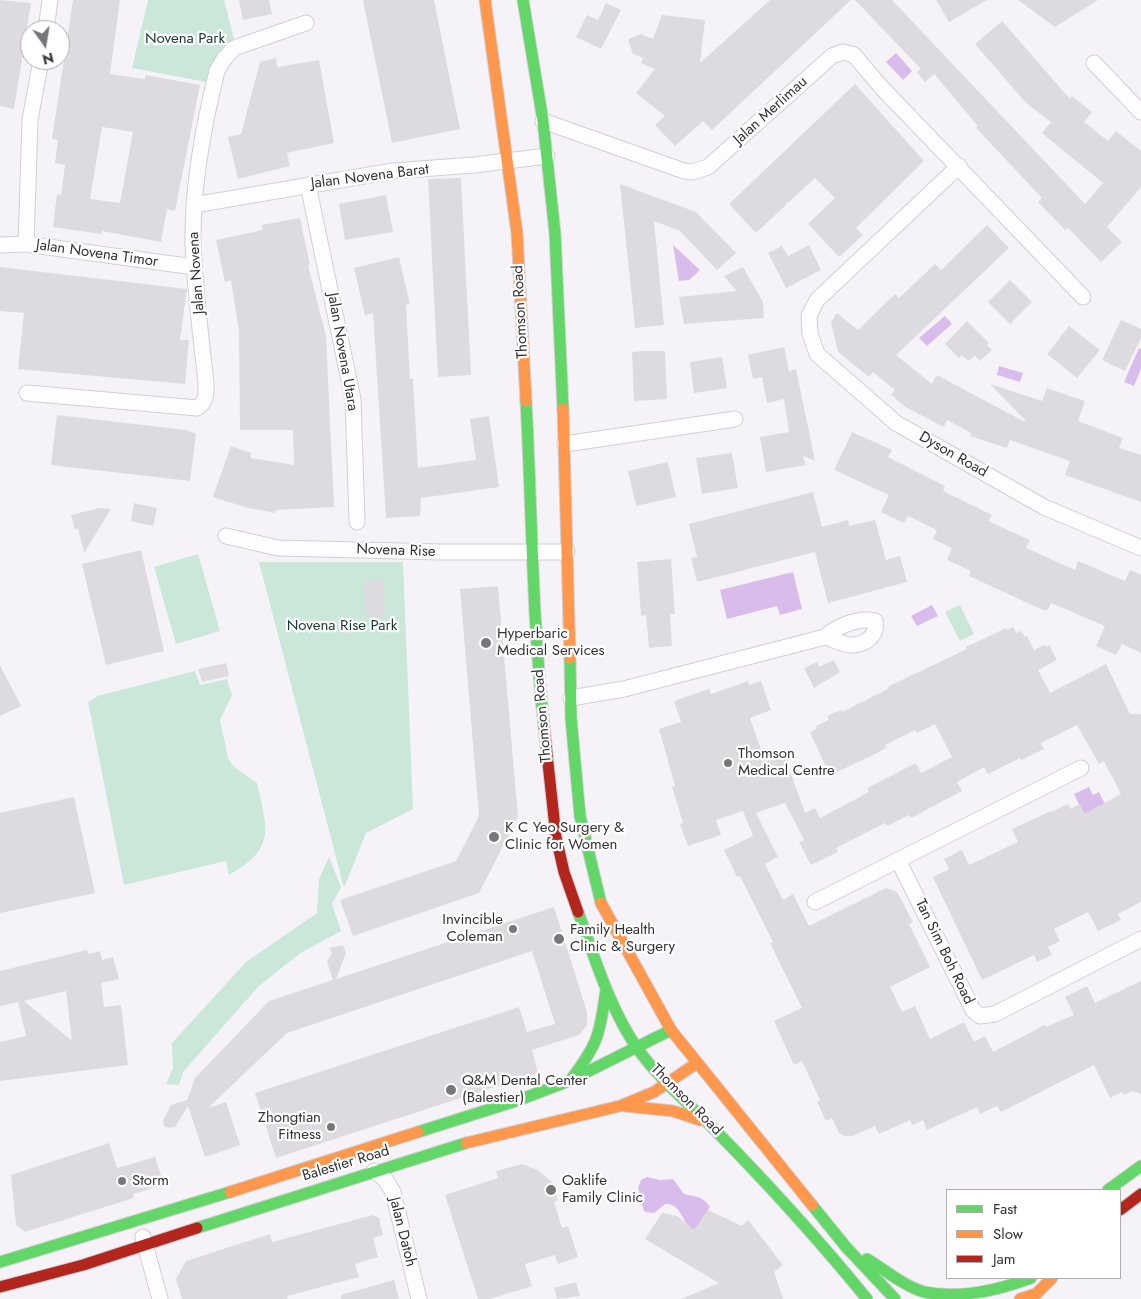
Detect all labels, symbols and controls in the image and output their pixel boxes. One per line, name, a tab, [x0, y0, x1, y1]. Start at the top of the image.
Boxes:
north arrow	[20, 20, 70, 70]
park label: Novena Park	[145, 30, 225, 48]
text: N	[40, 48, 56, 70]
street label: Jalan Merlimau	[730, 73, 812, 149]
street label: Jalan Novena Barat	[310, 161, 430, 193]
street label: Jalan Novena	[185, 231, 209, 315]
street label: Jalan Novena Timor	[35, 237, 159, 271]
street label: Thomson Road	[510, 265, 532, 359]
street label: Jalan Novena Utara	[323, 291, 361, 413]
street label: Dyson Road	[916, 428, 990, 482]
street label: Novena Rise	[356, 541, 436, 561]
park label: Novena Rise Park	[287, 617, 397, 635]
place label: Hyperbaric Medical Services	[497, 625, 605, 660]
marker: Hyperbaric Medical Services	[479, 636, 493, 650]
street label: Thomson Road	[530, 669, 556, 763]
place label: Thomson Medical Centre	[738, 745, 835, 780]
marker: Thomson Medical Centre	[722, 757, 734, 769]
place label: K C Yeo Surgery & Clinic for Women	[505, 819, 624, 854]
marker: K C Yeo Surgery & Clinic for Women	[487, 830, 501, 844]
street label: Tan Sim Boh Road	[911, 897, 977, 1007]
place label: Invincible Coleman	[442, 911, 503, 946]
place label: Family Health Clinic & Surgery	[570, 921, 675, 956]
marker: Invincible Coleman	[507, 923, 519, 935]
marker: Family Health Clinic & Surgery	[552, 932, 566, 946]
street label: Thomson Road	[647, 1061, 725, 1139]
place label: Q&M Dental Center (Balestier)	[462, 1072, 588, 1107]
marker: Q&M Dental Center (Balestier)	[444, 1083, 458, 1097]
place label: Zhongtian Fitness	[258, 1109, 321, 1144]
marker: Zhongtian Fitness	[325, 1121, 337, 1133]
street label: Balestier Road	[300, 1142, 392, 1186]
place label: Storm	[132, 1172, 169, 1190]
place label: Oaklife Family Clinic	[562, 1172, 643, 1207]
marker: Storm	[116, 1175, 128, 1187]
marker: Oaklife Family Clinic	[544, 1183, 558, 1197]
legend	[946, 1189, 1121, 1279]
street label: Jalan Datoh	[385, 1195, 419, 1269]
text: Fast	[993, 1198, 1017, 1220]
text: Slow	[993, 1223, 1023, 1245]
text: Jam	[993, 1248, 1016, 1270]

